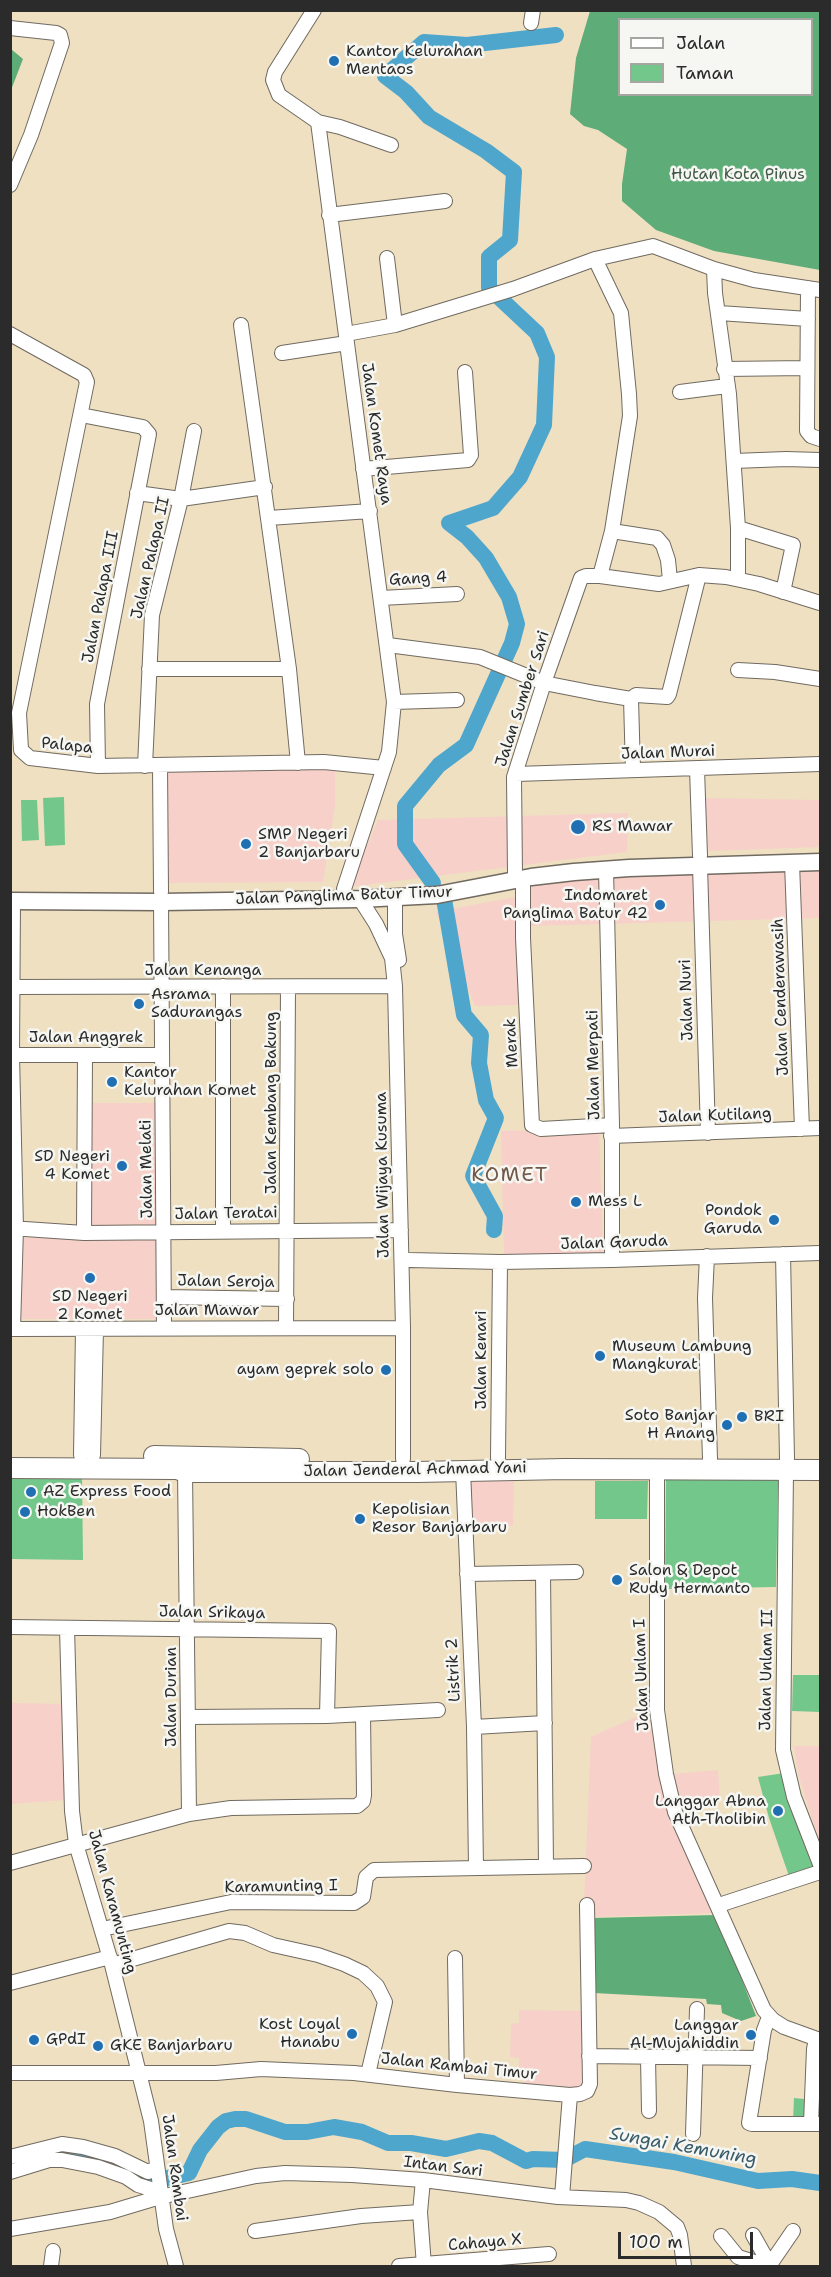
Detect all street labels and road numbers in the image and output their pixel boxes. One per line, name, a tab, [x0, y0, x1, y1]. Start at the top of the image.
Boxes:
street label: Jalan Komet Raya	[357, 362, 395, 506]
street label: Jalan Palapa II	[128, 495, 174, 621]
street label: Jalan Palapa III	[79, 530, 123, 664]
street label: Gang 4	[388, 568, 448, 590]
street label: Jalan Sumber Sari	[492, 629, 554, 769]
street label: Palapa	[40, 734, 94, 758]
street label: Jalan Murai	[620, 742, 716, 764]
street label: Jalan Panglima Batur Timur	[235, 883, 453, 909]
street label: Jalan Cenderawasih	[769, 918, 793, 1076]
street label: Jalan Nuri	[676, 959, 698, 1041]
street label: Jalan Kenanga	[144, 961, 262, 981]
street label: Jalan Merpati	[583, 1010, 605, 1120]
street label: Jalan Kembang Bakung	[262, 1012, 282, 1194]
street label: Merak	[501, 1018, 523, 1068]
street label: Jalan Anggrek	[29, 1028, 143, 1048]
street label: Jalan Wijaya Kusuma	[372, 1092, 394, 1258]
street label: Jalan Kutilang	[658, 1104, 772, 1128]
street label: Jalan Melati	[137, 1119, 157, 1219]
street label: Jalan Teratai	[174, 1204, 278, 1224]
street label: Jalan Garuda	[560, 1232, 668, 1254]
street label: Jalan Seroja	[177, 1272, 275, 1292]
street label: Jalan Mawar	[154, 1301, 260, 1321]
street label: Jalan Kenari	[472, 1311, 492, 1409]
street label: Jalan Jenderal Achmad Yani	[303, 1458, 527, 1482]
street label: Jalan Srikaya	[159, 1602, 265, 1624]
street label: Jalan Unlam II	[756, 1609, 778, 1731]
street label: Jalan Unlam I	[630, 1618, 654, 1732]
street label: Listrik 2	[443, 1637, 465, 1703]
street label: Jalan Durian	[162, 1647, 182, 1747]
street label: Jalan Karamunting	[84, 1828, 140, 1976]
street label: Karamunting I	[224, 1876, 338, 1898]
street label: Jalan Rambai Timur	[380, 2049, 538, 2085]
street label: Jalan Rambai	[157, 2113, 191, 2223]
street label: Intan Sari	[402, 2153, 484, 2181]
street label: Cahaya X	[447, 2230, 523, 2256]

